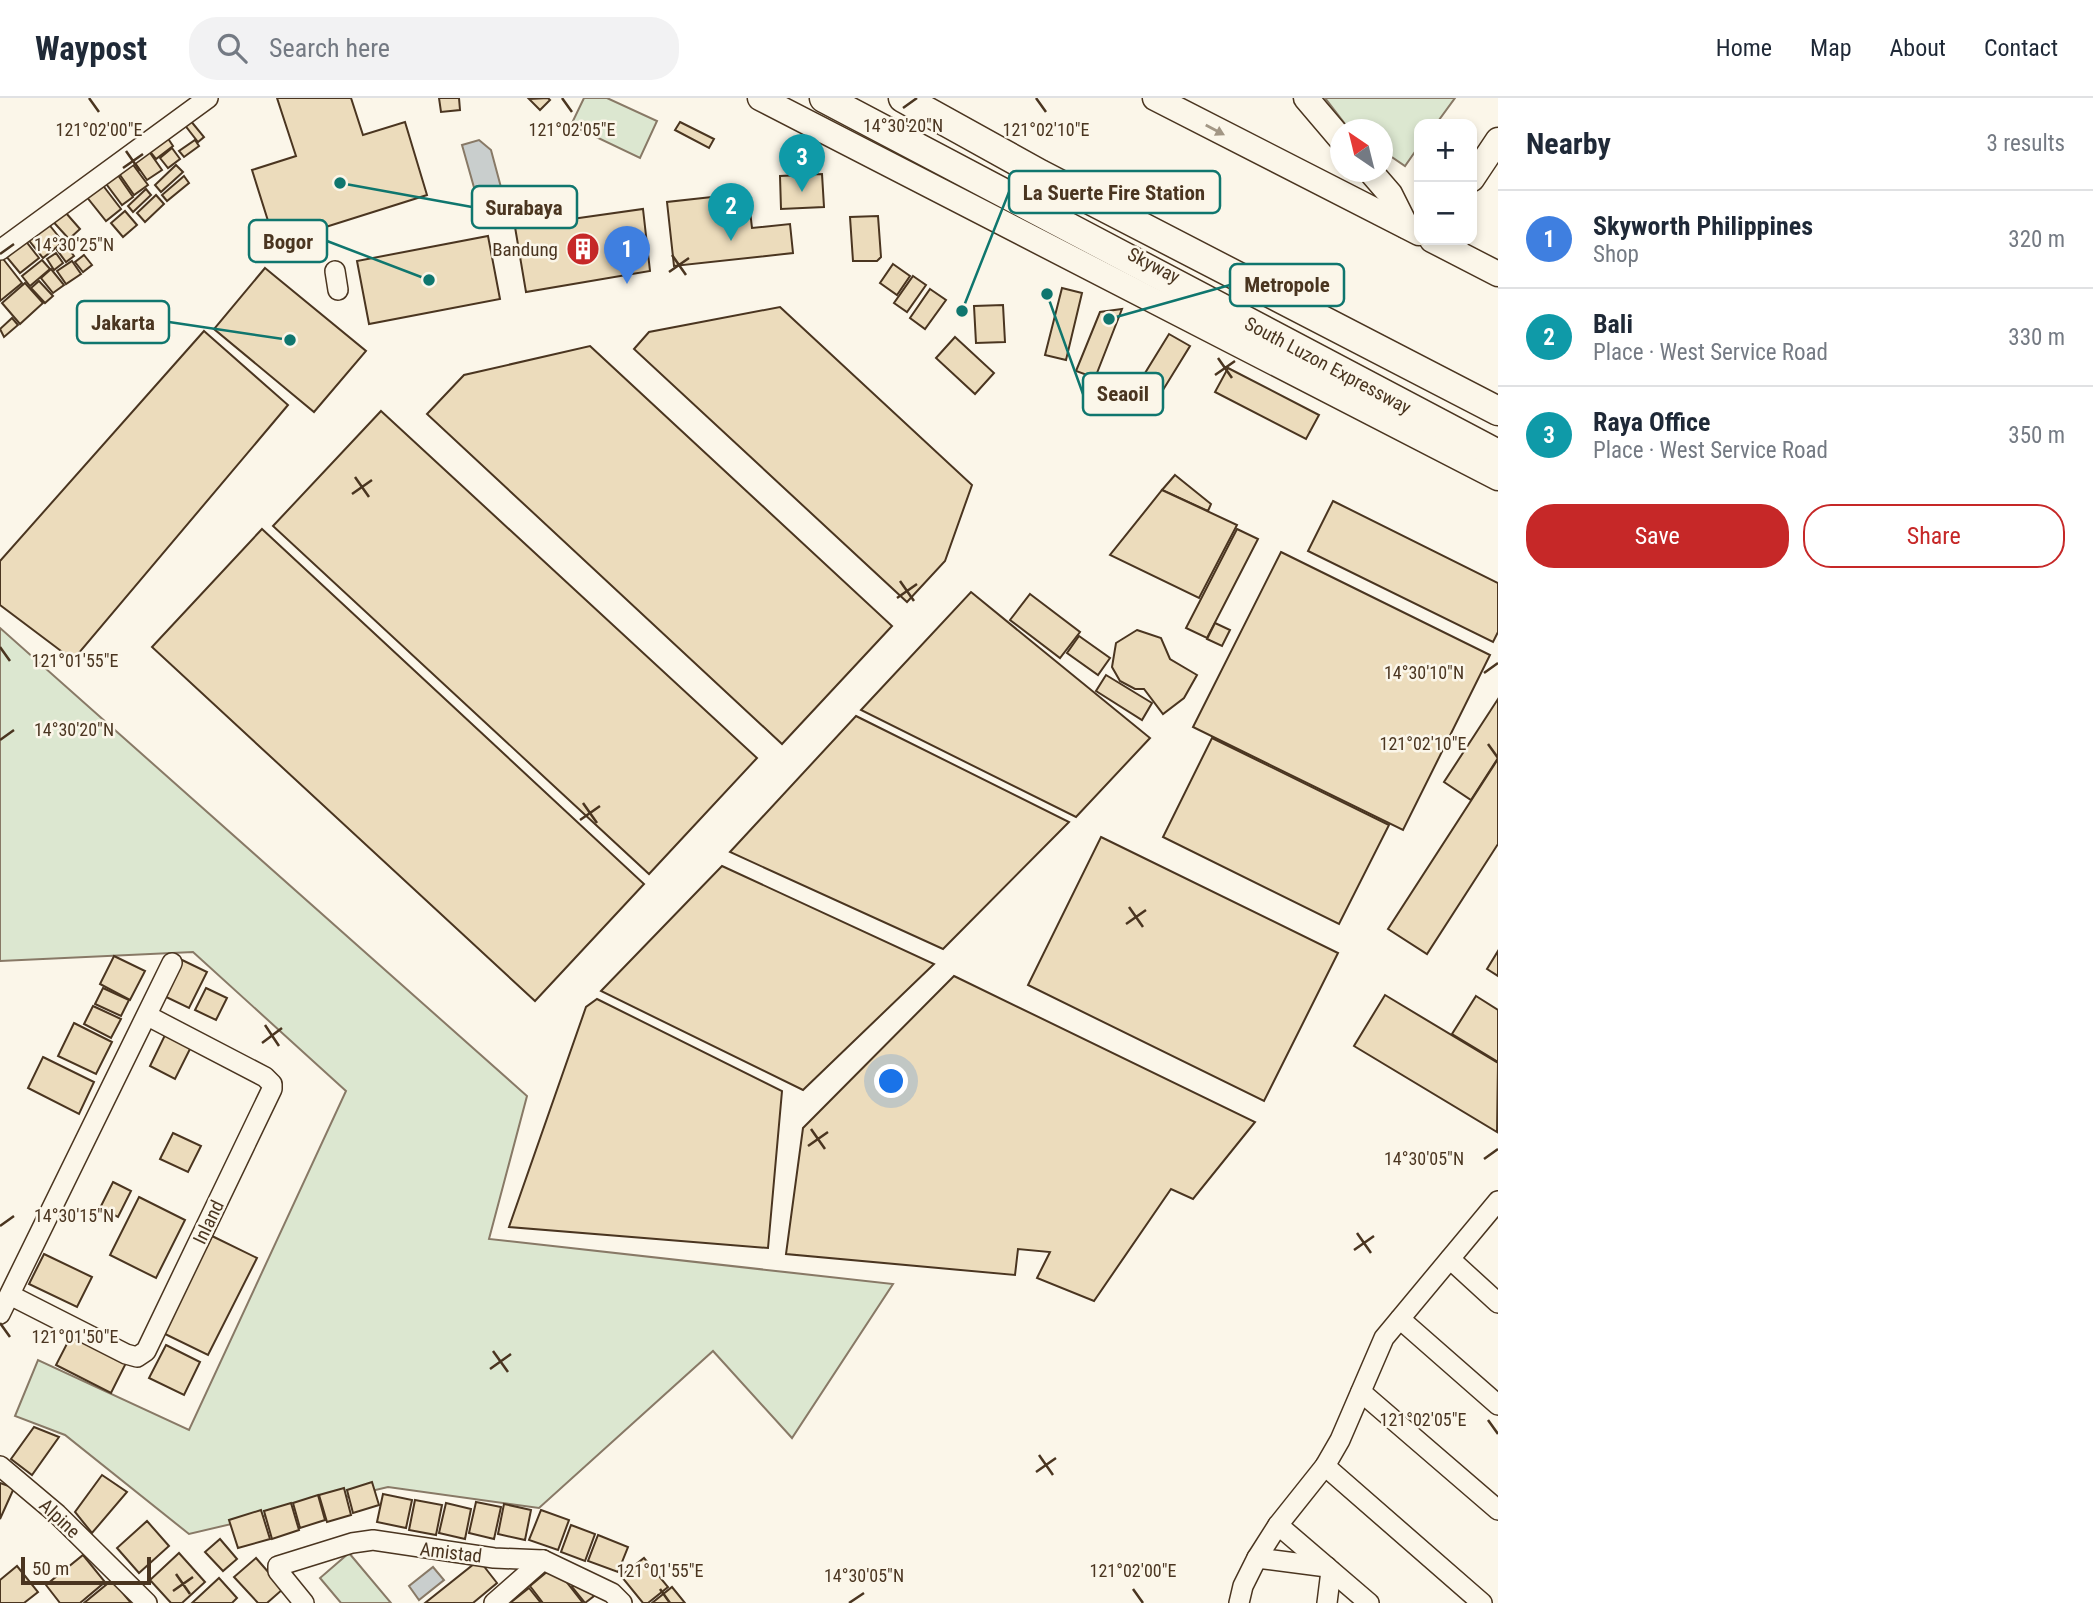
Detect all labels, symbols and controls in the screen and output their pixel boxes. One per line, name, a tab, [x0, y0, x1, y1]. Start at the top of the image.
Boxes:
search box	[189, 17, 679, 80]
text: Waypost	[35, 29, 147, 68]
icon: search	[213, 29, 251, 67]
text: Search here	[269, 33, 390, 63]
text: Home	[1716, 34, 1772, 62]
text: Map	[1810, 34, 1852, 62]
text: About	[1890, 34, 1946, 62]
text: Contact	[1984, 34, 2058, 62]
text: 14°30'20"N	[863, 115, 943, 136]
text: 121°02'00"E	[56, 119, 142, 140]
text: 121°02'05"E	[529, 119, 615, 140]
text: 121°02'10"E	[1003, 119, 1089, 140]
north arrow	[1330, 119, 1393, 182]
map controls	[1414, 119, 1477, 245]
button: +	[1414, 119, 1477, 182]
one-way arrow	[1205, 124, 1225, 135]
text: Nearby	[1526, 126, 1611, 161]
text: 3 results	[1987, 130, 2065, 157]
pin: 3	[779, 134, 825, 192]
callout: La Suerte Fire Station	[1009, 171, 1220, 213]
text: La Suerte Fire Station	[1023, 181, 1205, 205]
button: −	[1414, 182, 1477, 245]
pin: 2	[708, 183, 754, 241]
callout: Surabaya	[472, 186, 577, 228]
text: Surabaya	[485, 196, 563, 220]
text: Skyworth Philippines	[1593, 211, 1813, 241]
callout: Bogor	[249, 220, 327, 262]
pin: 1	[604, 226, 650, 284]
text: 1	[1543, 226, 1555, 253]
text: 320 m	[2008, 226, 2065, 253]
text: Bogor	[263, 230, 313, 254]
building icon: Bandung	[564, 230, 602, 268]
text: 14°30'25"N	[34, 234, 114, 255]
place label: Bandung	[492, 238, 558, 261]
text: Shop	[1593, 241, 1639, 268]
street label: Skyway	[1124, 243, 1184, 288]
callout: Metropole	[1230, 264, 1344, 306]
text: Metropole	[1244, 273, 1330, 297]
callout: Jakarta	[77, 301, 169, 343]
text: Bali	[1593, 309, 1633, 339]
text: Jakarta	[91, 311, 155, 335]
street label: South Luzon Expressway	[1241, 312, 1415, 419]
text: 2	[1543, 324, 1555, 351]
text: 330 m	[2008, 324, 2065, 351]
text: Place · West Service Road	[1593, 339, 1828, 366]
callout: Seaoil	[1083, 373, 1163, 415]
text: Seaoil	[1097, 382, 1149, 406]
text: Raya Office	[1593, 407, 1710, 437]
text: 3	[1543, 422, 1555, 449]
text: 350 m	[2008, 422, 2065, 449]
text: Place · West Service Road	[1593, 437, 1828, 464]
button: Save	[1526, 504, 1789, 568]
button: Share	[1803, 504, 2065, 568]
text: 121°01'55"E	[32, 650, 118, 671]
text: 14°30'10"N	[1384, 662, 1464, 683]
text: 14°30'20"N	[34, 719, 114, 740]
text: 121°02'10"E	[1380, 733, 1466, 754]
your location	[874, 1064, 908, 1098]
text: 14°30'05"N	[1384, 1148, 1464, 1169]
street label: Inland	[188, 1196, 229, 1248]
text: 14°30'15"N	[34, 1205, 114, 1226]
text: 121°01'50"E	[32, 1326, 118, 1347]
text: 121°02'05"E	[1380, 1409, 1466, 1430]
street label: Alpine	[35, 1494, 85, 1543]
street label: Amistad	[419, 1537, 483, 1568]
scale bar	[21, 1554, 150, 1586]
text: 50 m	[32, 1557, 69, 1580]
text: 121°01'55"E	[617, 1560, 703, 1581]
text: 121°02'00"E	[1090, 1560, 1176, 1581]
text: 14°30'05"N	[824, 1565, 904, 1586]

